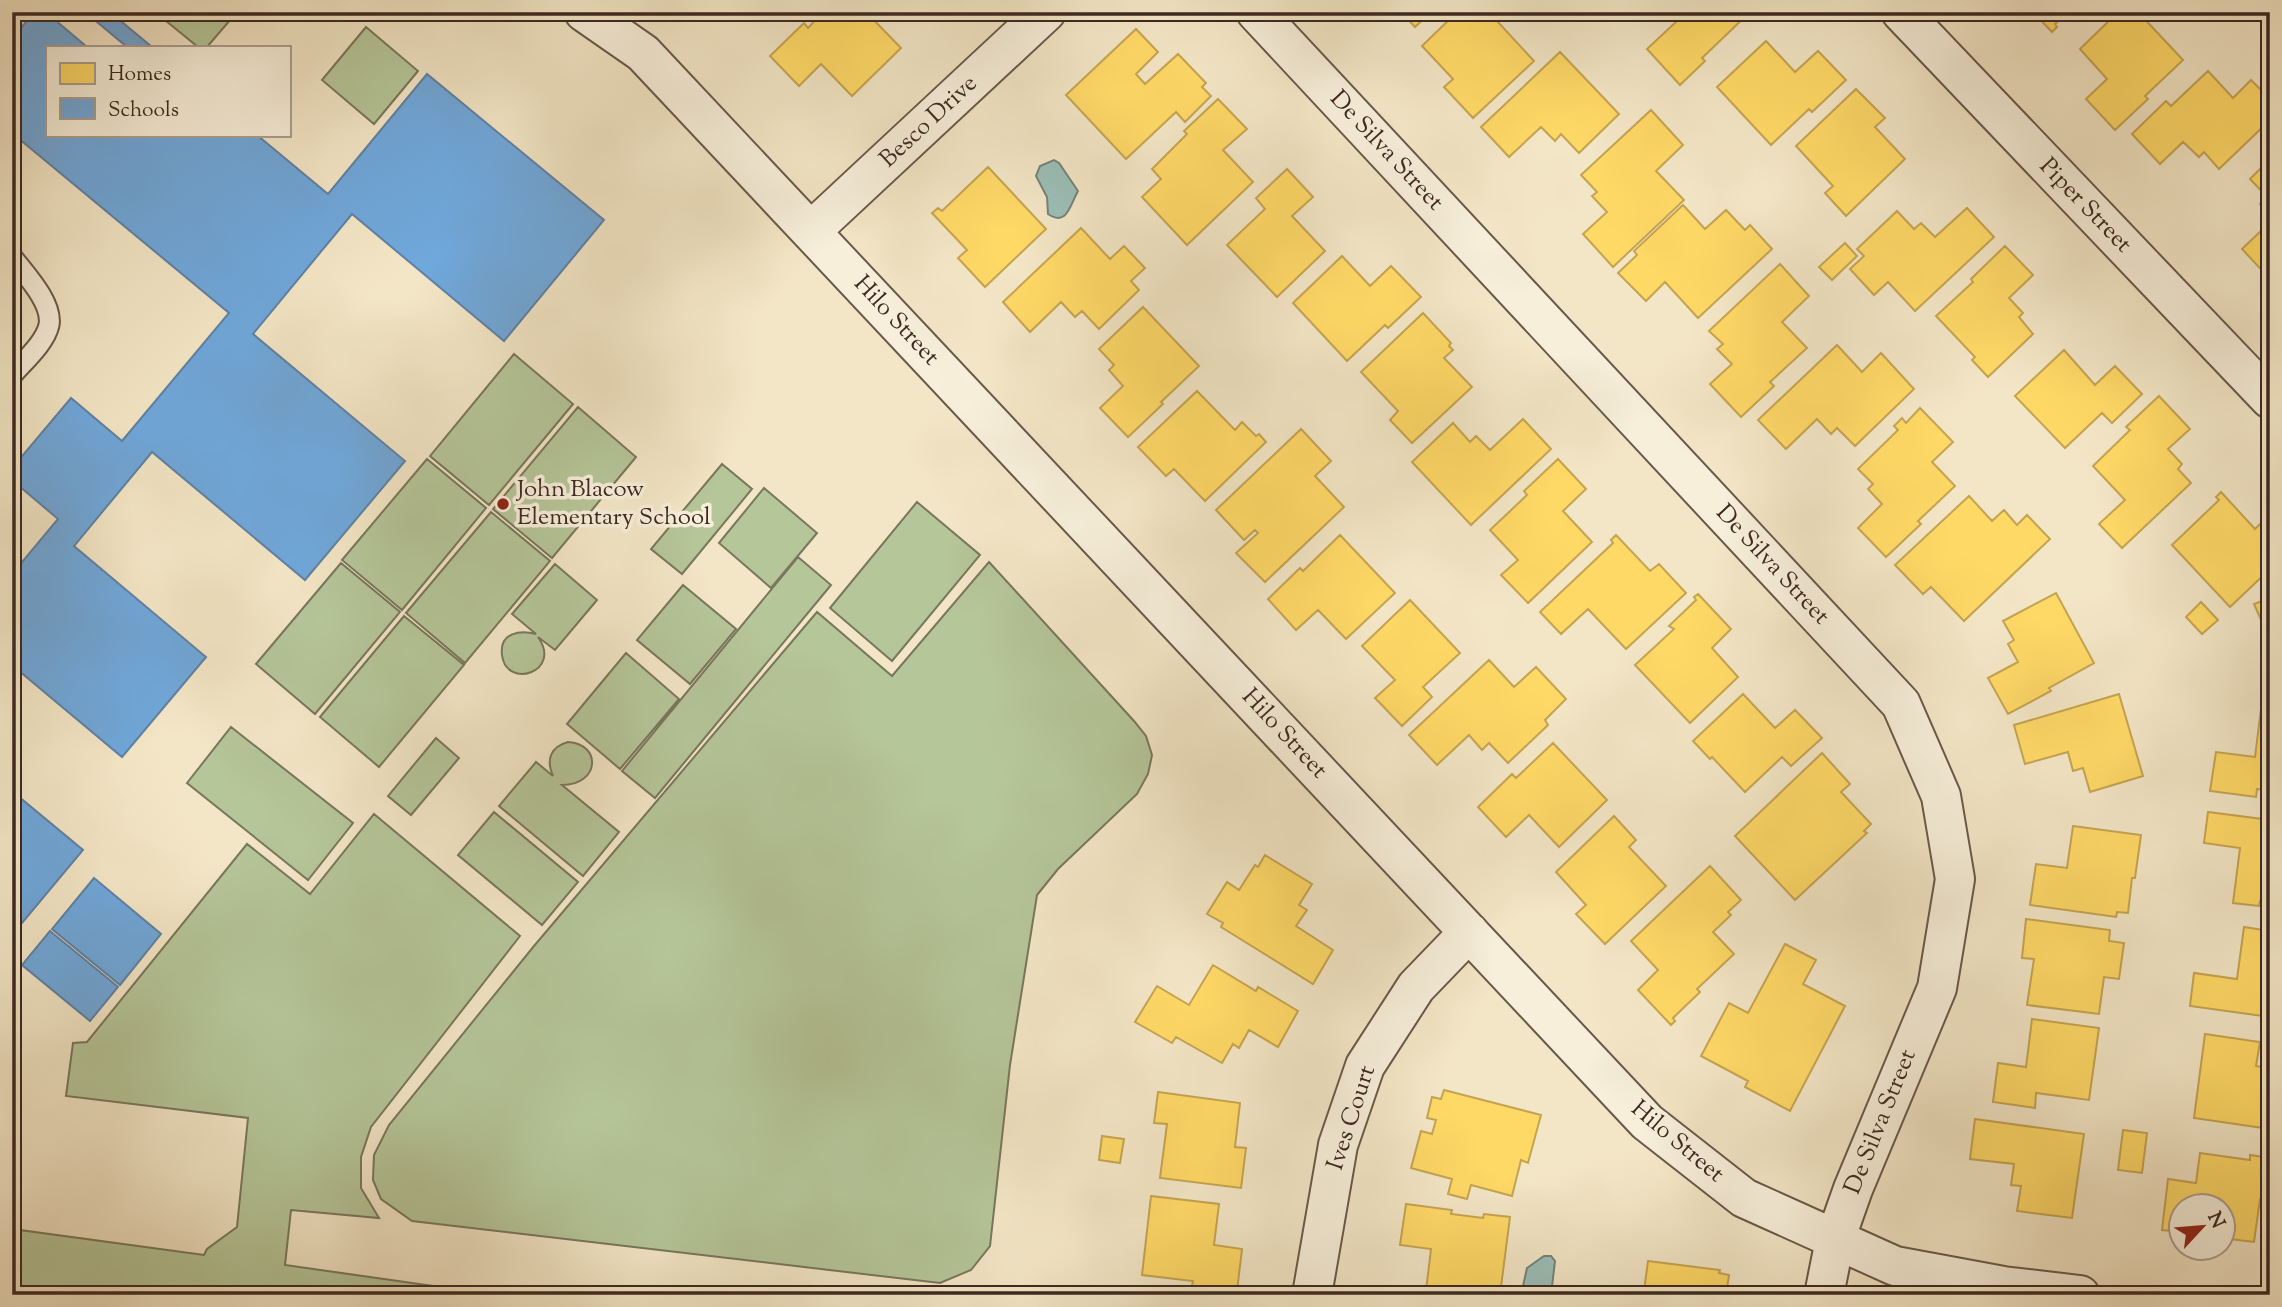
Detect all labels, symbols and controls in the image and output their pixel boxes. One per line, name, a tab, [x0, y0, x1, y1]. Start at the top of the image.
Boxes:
legend	[46, 46, 290, 136]
text: Homes	[108, 60, 171, 90]
street label: Besco Drive	[873, 68, 985, 176]
street label: De Silva Street	[1321, 83, 1451, 219]
text: Schools	[108, 96, 179, 126]
street label: Piper Street	[2031, 151, 2139, 261]
street label: Hilo Street	[845, 268, 947, 374]
place label: John Blacow Elementary School	[515, 473, 711, 535]
marker: John Blacow Elementary School	[495, 496, 511, 512]
street label: De Silva Street	[1707, 497, 1837, 633]
street label: Hilo Street	[1233, 681, 1335, 787]
street label: De Silva Street	[1836, 1044, 1926, 1200]
street label: Ives Court	[1319, 1061, 1385, 1175]
street label: Hilo Street	[1623, 1093, 1731, 1191]
north arrow	[2166, 1192, 2236, 1262]
text: N	[2200, 1208, 2230, 1233]

